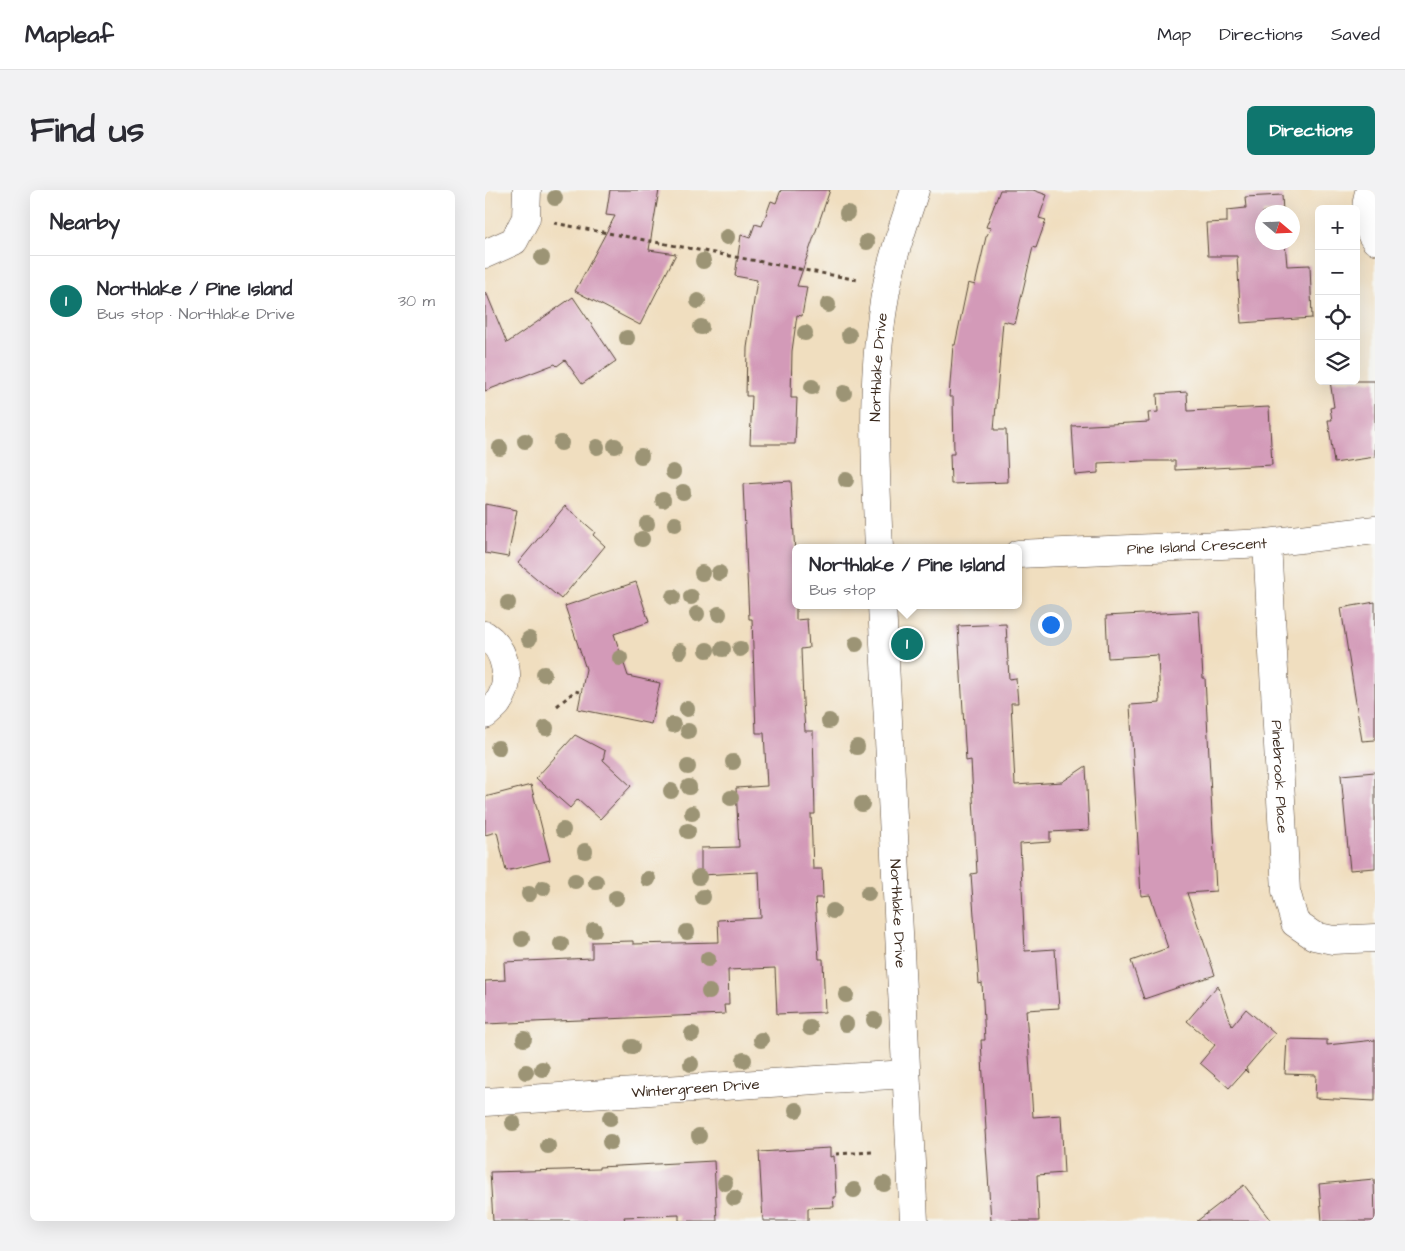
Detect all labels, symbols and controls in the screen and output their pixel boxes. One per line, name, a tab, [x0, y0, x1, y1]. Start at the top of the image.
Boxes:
text: Mapleaf	[25, 18, 114, 52]
text: Map	[1157, 22, 1191, 47]
text: Directions	[1219, 22, 1303, 47]
text: Saved	[1331, 22, 1380, 47]
text: Find us	[30, 106, 144, 155]
button: Directions	[1247, 106, 1375, 155]
north arrow	[1255, 205, 1300, 250]
map controls	[1315, 205, 1360, 385]
button: +	[1315, 205, 1360, 250]
text: Nearby	[50, 208, 120, 237]
button: −	[1315, 250, 1360, 295]
text: Northlake / Pine Island	[97, 276, 292, 303]
text: 1	[65, 290, 67, 312]
text: 30 m	[398, 290, 435, 312]
button: locate	[1315, 295, 1360, 340]
text: Bus stop · Northlake Drive	[97, 303, 295, 325]
street label: Northlake Drive	[865, 311, 893, 422]
button: layers	[1315, 340, 1360, 385]
street label: Pine Island Crescent	[1126, 533, 1267, 560]
popup	[792, 544, 1022, 609]
text: Northlake / Pine Island	[809, 552, 1005, 579]
text: Bus stop	[809, 579, 876, 601]
your location	[1038, 612, 1064, 638]
pin: 1	[891, 625, 923, 663]
street label: Pinebrook Place	[1266, 719, 1293, 834]
street label: Northlake Drive	[884, 859, 911, 969]
street label: Wintergreen Drive	[631, 1074, 760, 1103]

